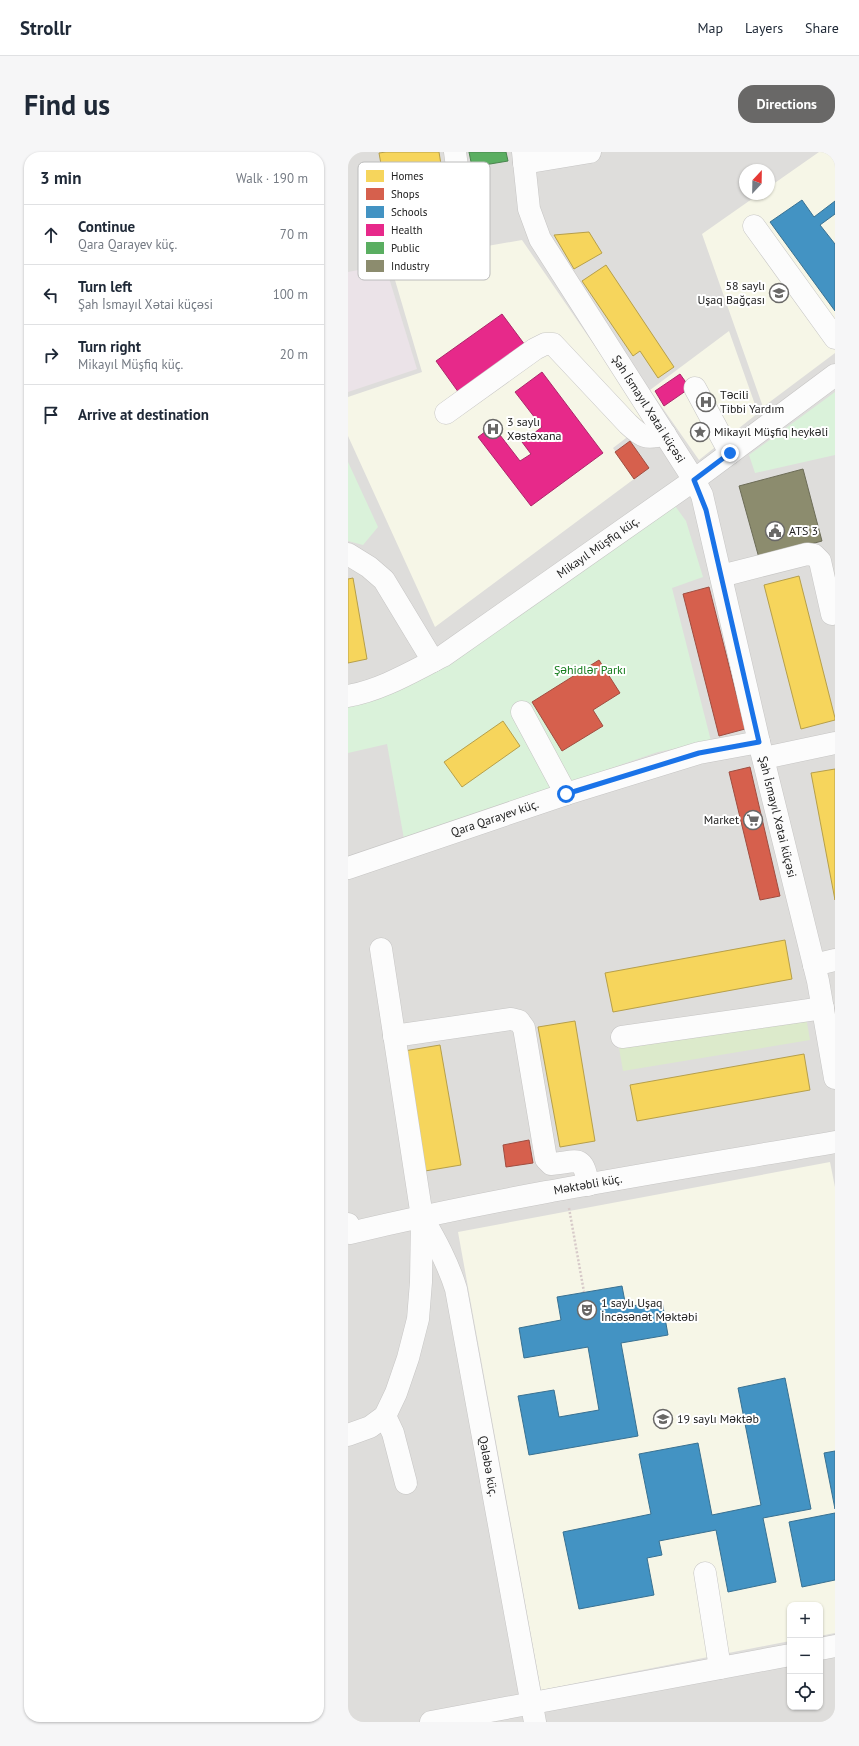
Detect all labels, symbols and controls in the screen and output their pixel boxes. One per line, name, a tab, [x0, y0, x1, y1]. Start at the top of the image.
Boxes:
text: Strollr	[20, 16, 71, 40]
text: Map	[697, 19, 723, 37]
text: Layers	[745, 19, 783, 37]
text: Share	[805, 19, 839, 37]
button: Directions	[738, 85, 835, 123]
text: Find us	[24, 86, 110, 123]
legend	[358, 162, 490, 280]
north arrow	[739, 164, 775, 200]
text: 3 min	[40, 167, 81, 189]
text: Homes	[391, 169, 424, 183]
text: Walk · 190 m	[236, 170, 308, 187]
text: Shops	[391, 187, 420, 201]
text: Schools	[391, 205, 428, 219]
text: Continue	[78, 217, 135, 236]
text: Health	[391, 223, 422, 237]
icon: ahead	[40, 224, 62, 246]
text: 70 m	[280, 226, 308, 243]
text: Qara Qarayev küç.	[78, 236, 177, 253]
text: Public	[391, 241, 420, 255]
text: Industry	[391, 259, 430, 273]
text: Turn left	[78, 277, 132, 296]
place label: 58 saylı Uşaq Bağçası	[697, 278, 765, 307]
school or university icon: 58 saylı Uşaq Bağçası	[768, 282, 790, 304]
icon: left	[40, 284, 62, 306]
text: 100 m	[273, 286, 308, 303]
text: Şah İsmayıl Xətai küçəsi	[78, 296, 213, 313]
text: Turn right	[78, 337, 141, 356]
icon: right	[40, 344, 62, 366]
text: 20 m	[280, 346, 308, 363]
street label: Şah İsmayıl Xətai küçəsi	[609, 352, 689, 465]
text: Mikayıl Müşfiq küç.	[78, 356, 183, 373]
place label: Təcili Tibbi Yardım	[720, 387, 784, 416]
hospital icon: Təcili Tibbi Yardım	[695, 391, 717, 413]
icon: arrive	[40, 404, 62, 426]
text: Arrive at destination	[78, 405, 209, 424]
place label: 3 saylı Xəstəxana	[507, 414, 562, 443]
hospital icon: 3 saylı Xəstəxana	[482, 418, 504, 440]
place icon: Mikayıl Müşfiq heykəli	[689, 421, 711, 443]
place label: Mikayıl Müşfiq heykəli	[714, 424, 828, 439]
route end	[721, 444, 739, 462]
street label: Mikayıl Müşfiq küç.	[554, 513, 642, 581]
public building icon: ATS 3	[764, 520, 786, 542]
place label: ATS 3	[789, 523, 818, 538]
park label: Şəhidlər Parkı	[554, 662, 626, 677]
street label: Şah İsmayıl Xətai küçəsi	[756, 755, 800, 879]
route start	[557, 785, 575, 803]
street label: Qara Qarayev küç.	[449, 796, 540, 840]
supermarket icon: Market	[742, 809, 764, 831]
place label: Market	[704, 812, 739, 827]
street label: Məktəbli küç.	[552, 1171, 623, 1198]
place label: 1 saylı Uşaq İncəsənət Məktəbi	[601, 1295, 698, 1324]
theatre icon: 1 saylı Uşaq İncəsənət Məktəbi	[576, 1299, 598, 1321]
school or university icon: 19 saylı Məktəb	[652, 1408, 674, 1430]
place label: 19 saylı Məktəb	[677, 1411, 759, 1426]
street label: Qələbə küç.	[476, 1434, 502, 1498]
map controls	[787, 1602, 823, 1710]
button: +	[787, 1602, 823, 1638]
button: −	[787, 1638, 823, 1674]
button: locate	[787, 1674, 823, 1710]

